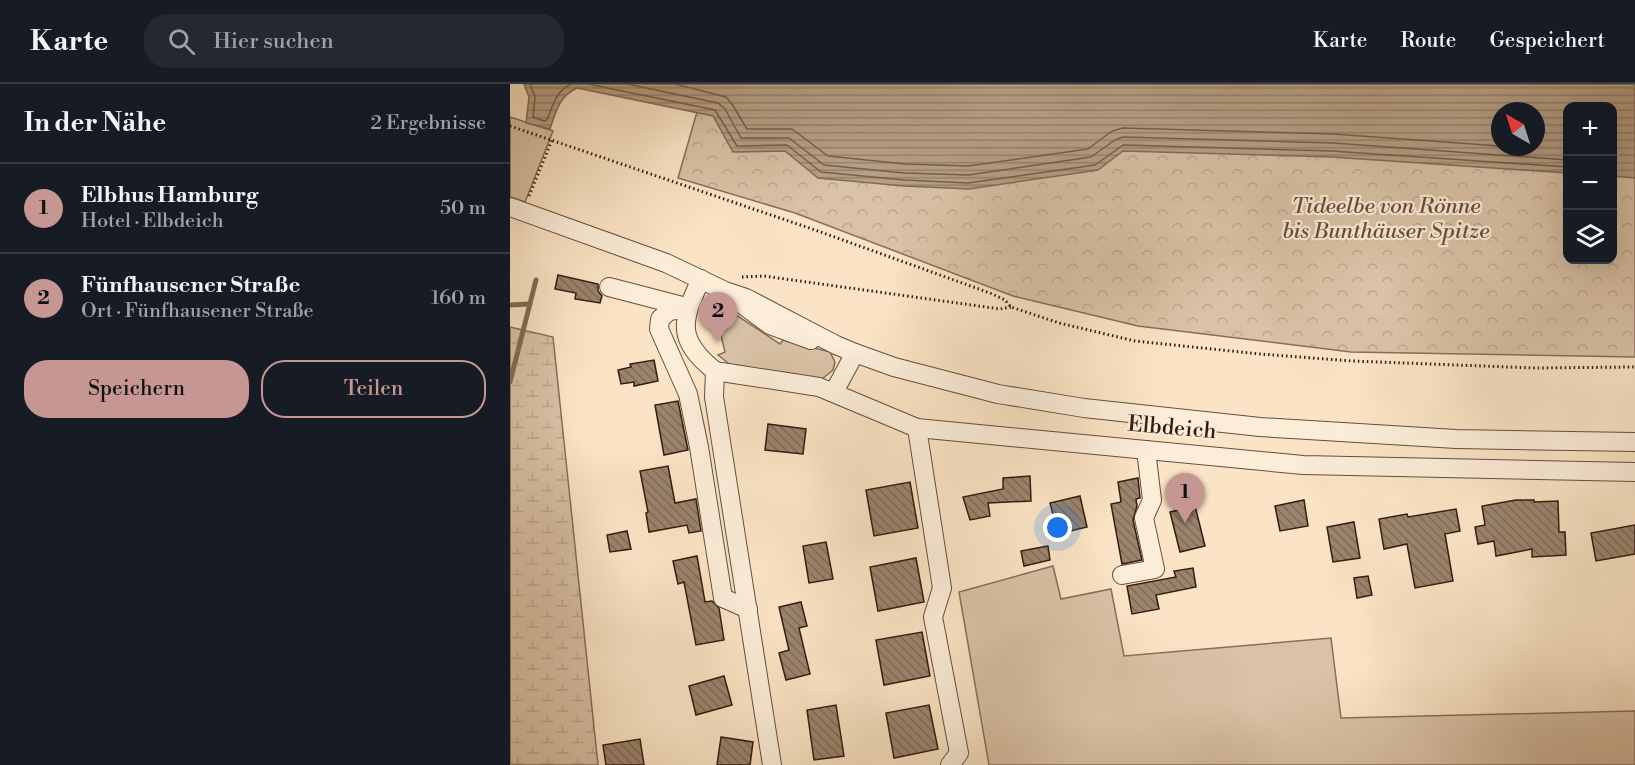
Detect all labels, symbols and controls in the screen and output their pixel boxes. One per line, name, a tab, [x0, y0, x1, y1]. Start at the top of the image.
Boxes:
search box	[144, 14, 564, 68]
text: Karte	[30, 24, 108, 59]
icon: search	[165, 25, 198, 58]
text: Hier suchen	[213, 28, 334, 55]
text: Karte	[1313, 28, 1367, 54]
text: Route	[1400, 28, 1456, 54]
text: Gespeichert	[1489, 28, 1605, 54]
north arrow	[1491, 102, 1545, 156]
map controls	[1563, 102, 1617, 264]
button: +	[1563, 102, 1617, 156]
text: In der Nähe	[24, 107, 166, 139]
text: 2 Ergebnisse	[370, 111, 486, 136]
button: −	[1563, 156, 1617, 210]
text: Elbhus Hamburg	[81, 182, 258, 209]
park label: Tideelbe von Rönne bis Bunthäuser Spitze	[1282, 193, 1490, 245]
text: 1	[39, 196, 48, 221]
text: 50 m	[440, 196, 486, 221]
text: Hotel · Elbdeich	[81, 209, 224, 234]
button: layers	[1563, 210, 1617, 264]
text: Fünfhausener Straße	[81, 272, 300, 299]
text: 2	[37, 286, 50, 311]
text: 160 m	[431, 286, 486, 311]
pin: 2	[698, 292, 738, 342]
text: Ort · Fünfhausener Straße	[81, 299, 314, 324]
button: Speichern	[24, 360, 249, 418]
button: Teilen	[261, 360, 486, 418]
street label: Elbdeich	[1126, 411, 1218, 445]
pin: 1	[1166, 474, 1204, 523]
your location	[1043, 513, 1072, 542]

